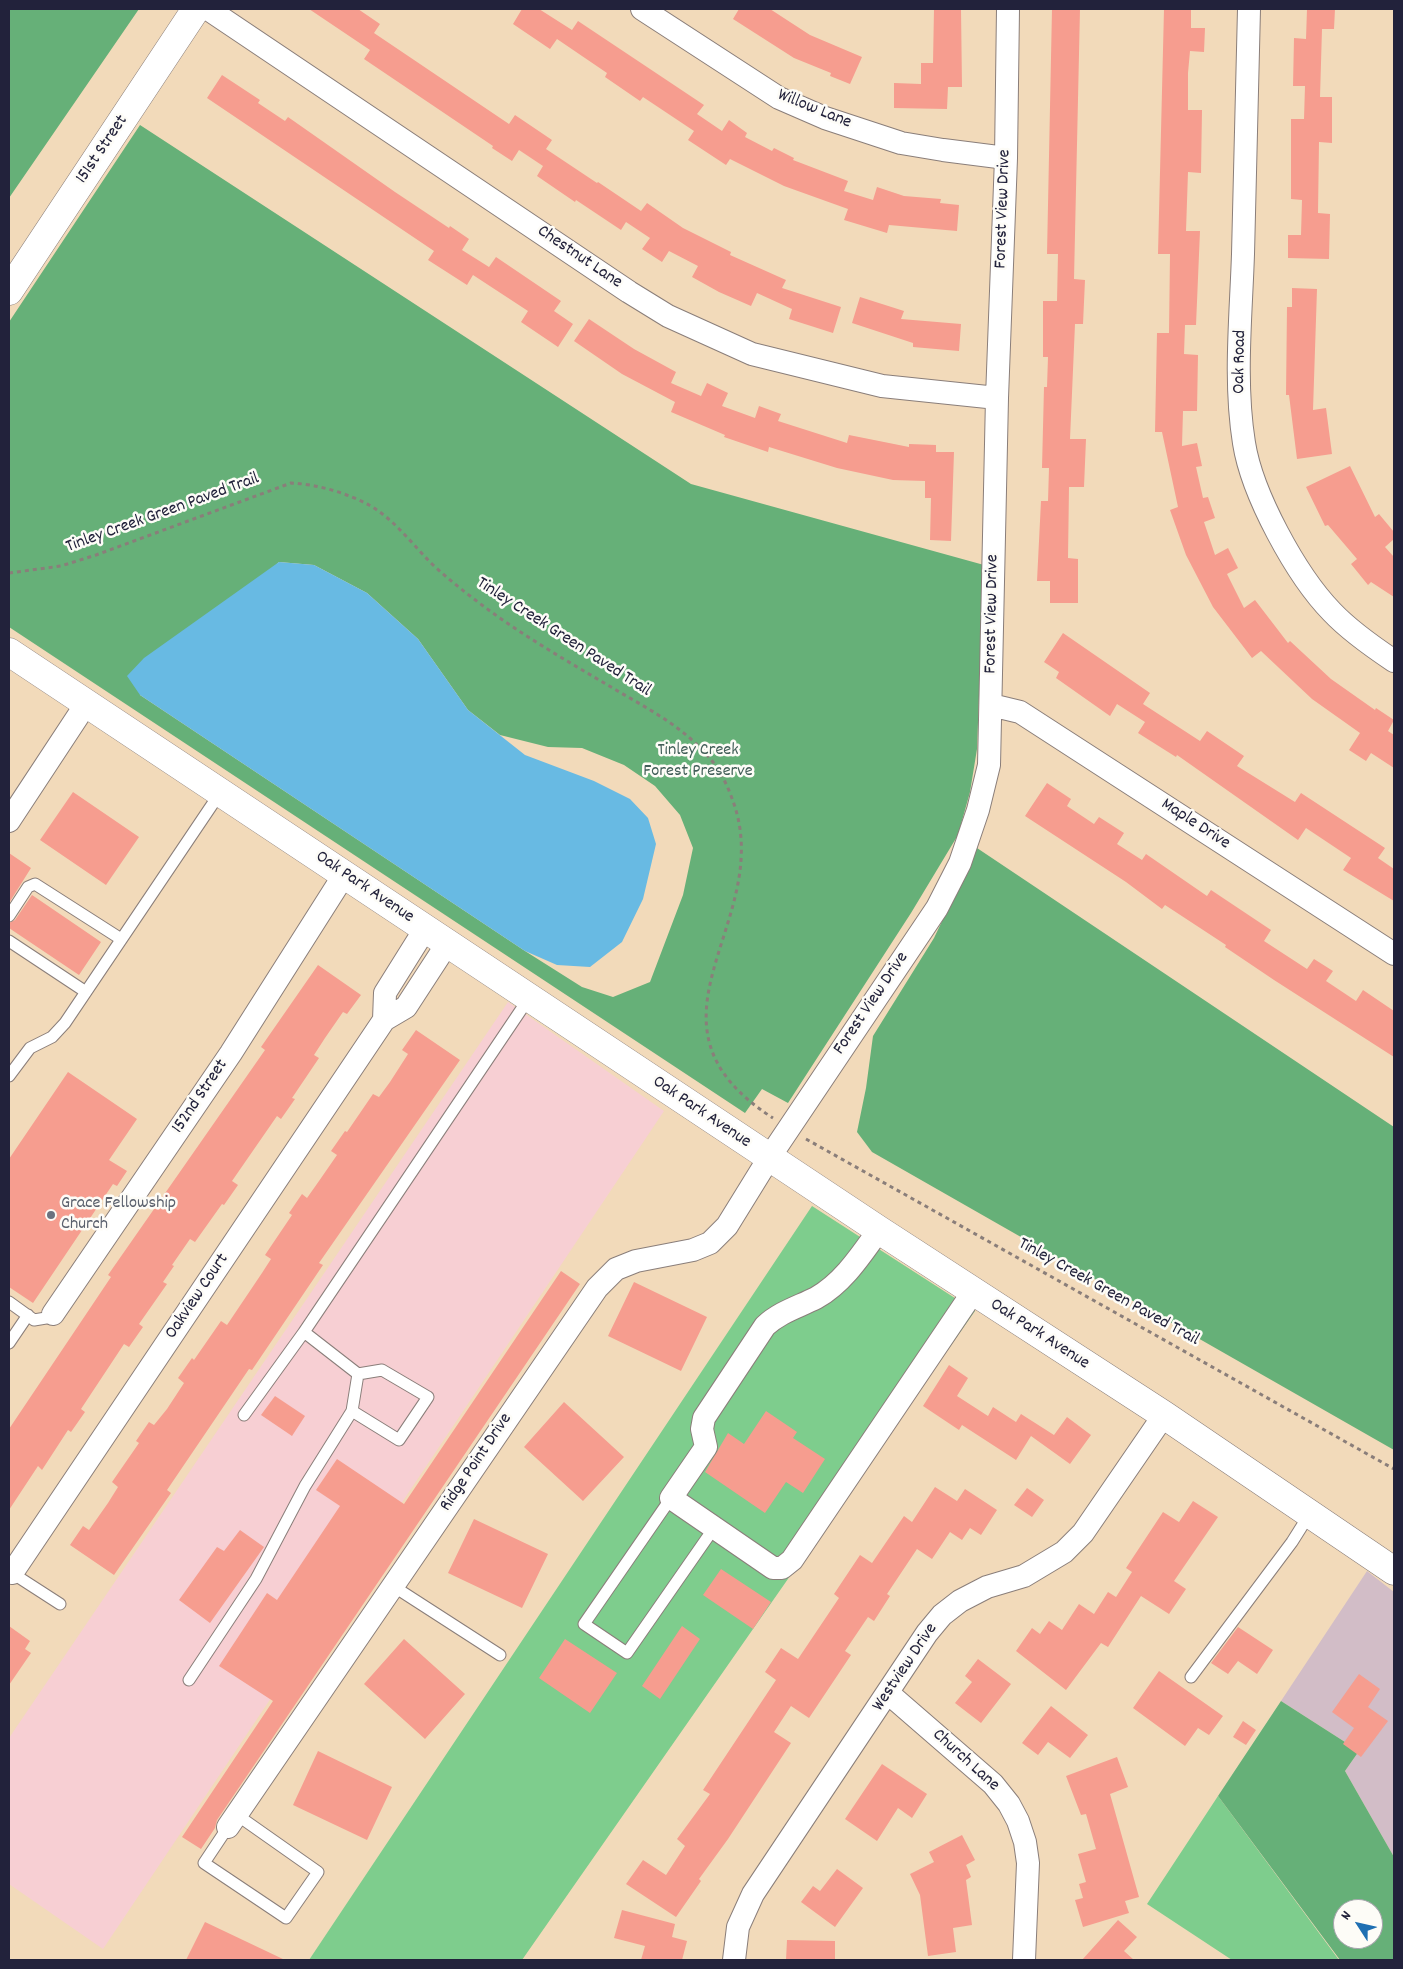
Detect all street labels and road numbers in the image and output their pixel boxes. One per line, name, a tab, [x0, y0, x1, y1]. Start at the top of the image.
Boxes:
street label: Willow Lane	[774, 85, 854, 135]
street label: 151st Street	[72, 112, 134, 188]
street label: Forest View Drive	[991, 149, 1017, 269]
street label: Chestnut Lane	[532, 222, 626, 294]
street label: Oak Road	[1230, 330, 1252, 394]
street label: Tinley Creek Green Paved Trail	[64, 469, 262, 559]
street label: Forest View Drive	[981, 554, 1005, 674]
street label: Tinley Creek Green Paved Trail	[472, 573, 654, 703]
street label: Maple Drive	[1156, 795, 1234, 855]
street label: Oak Park Avenue	[311, 847, 417, 929]
street label: Forest View Drive	[830, 949, 914, 1059]
street label: 152nd Street	[168, 1056, 234, 1138]
street label: Oak Park Avenue	[648, 1072, 754, 1154]
street label: Tinley Creek Green Paved Trail	[1014, 1234, 1202, 1352]
street label: Oakview Court	[161, 1250, 235, 1344]
street label: Oak Park Avenue	[985, 1295, 1093, 1375]
street label: Ridge Point Drive	[436, 1410, 518, 1516]
street label: Westview Drive	[869, 1620, 943, 1716]
street label: Church Lane	[927, 1725, 1003, 1797]

